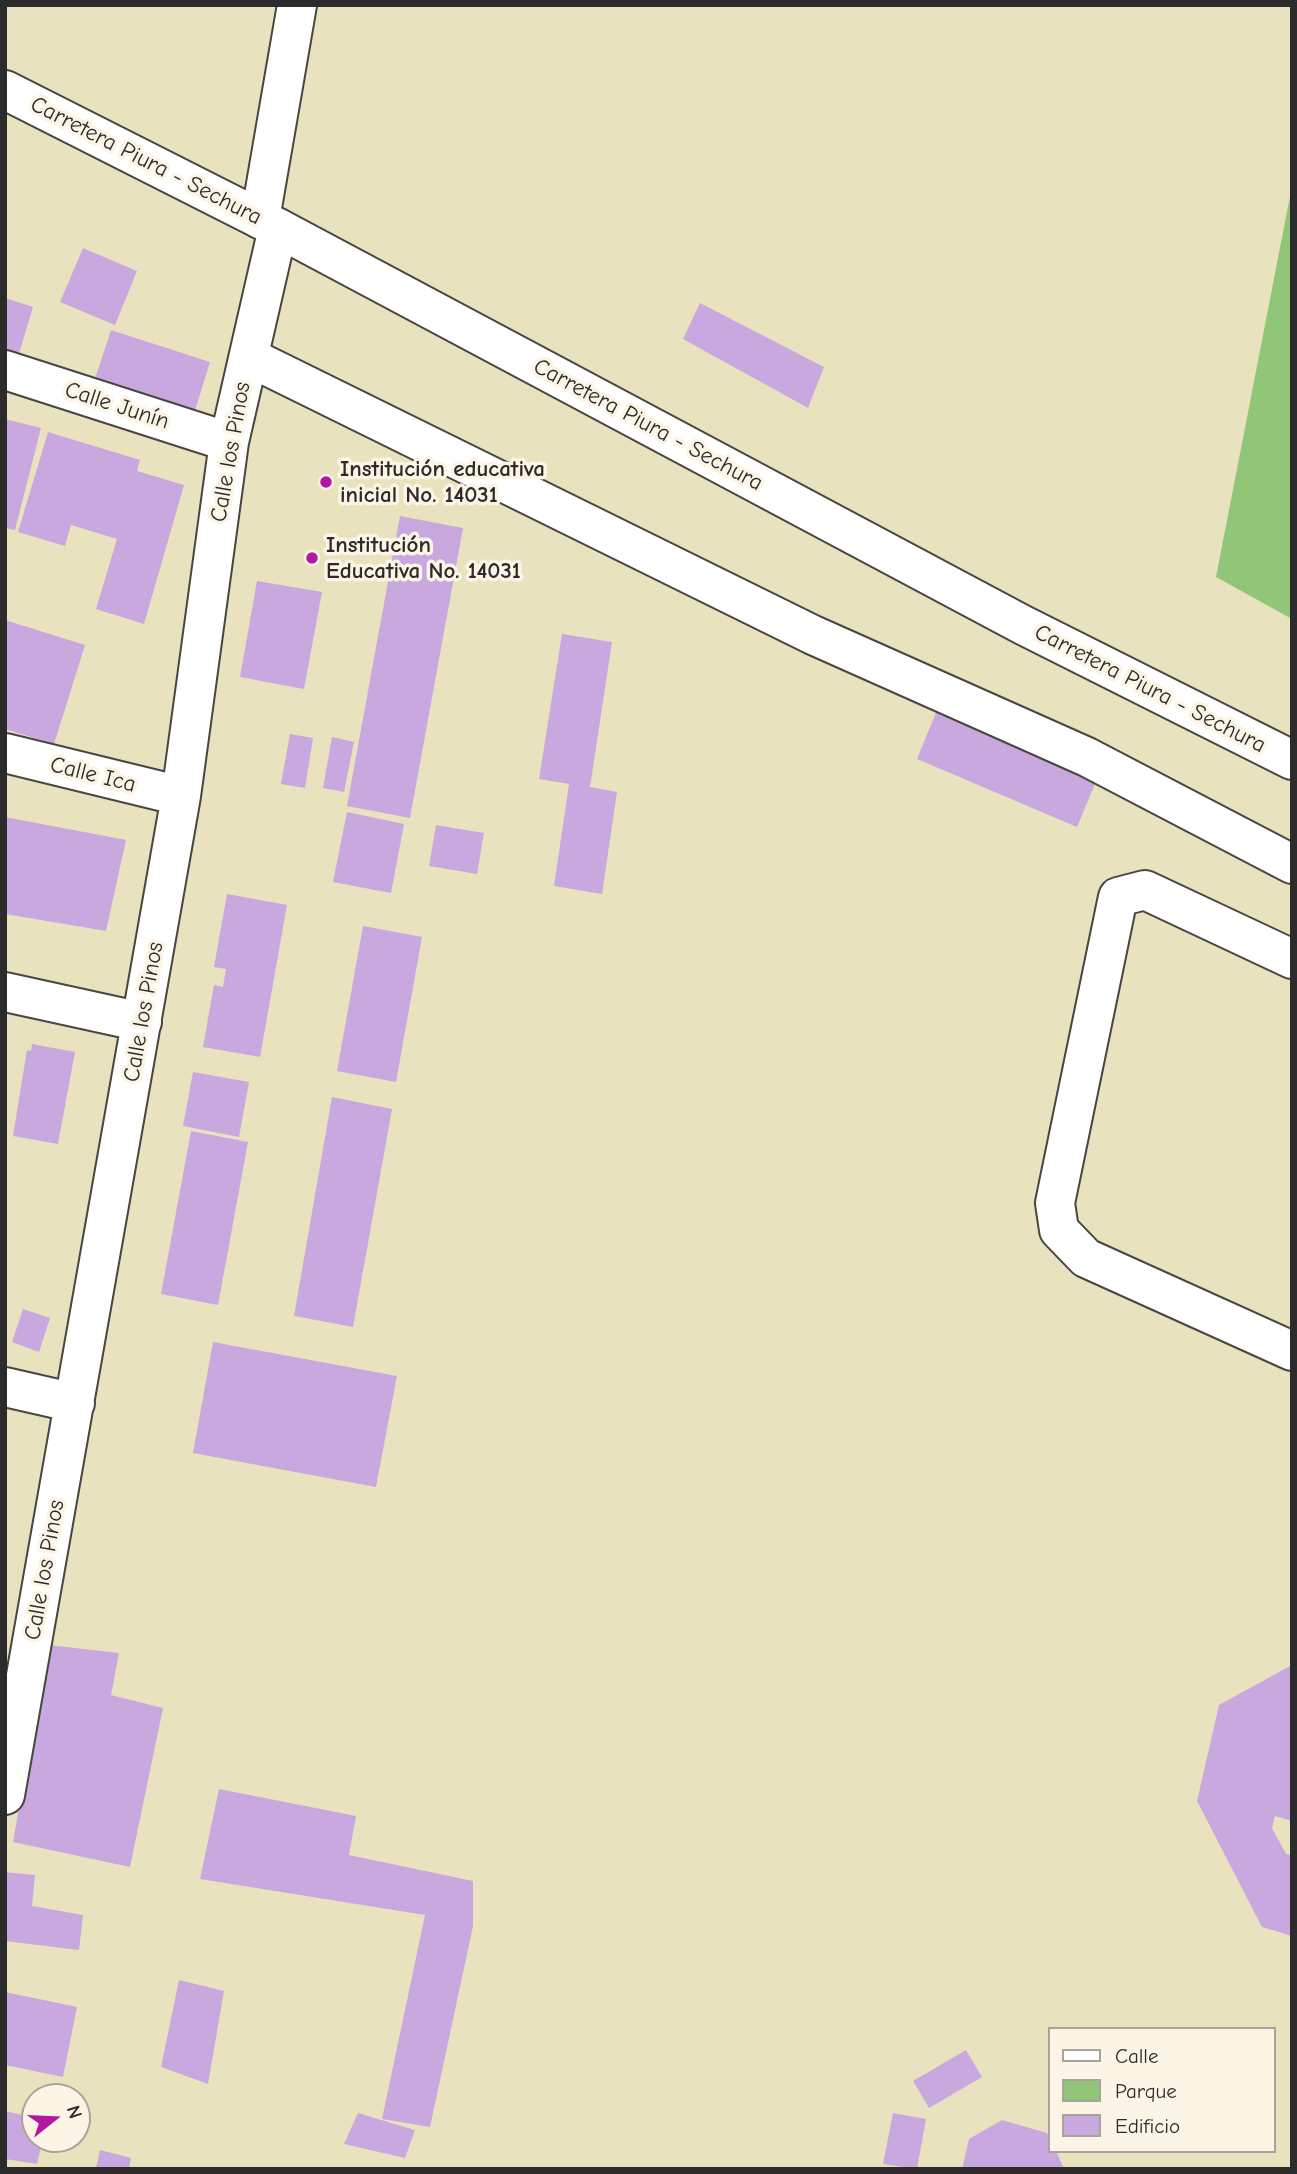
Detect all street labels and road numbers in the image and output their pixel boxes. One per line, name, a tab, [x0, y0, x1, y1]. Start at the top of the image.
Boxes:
street label: Carretera Piura - Sechura	[26, 91, 266, 231]
street label: Carretera Piura - Sechura	[529, 353, 767, 497]
street label: Calle Junín	[61, 376, 173, 436]
street label: Calle los Pinos	[205, 380, 257, 524]
street label: Carretera Piura - Sechura	[1030, 619, 1270, 759]
street label: Calle Ica	[47, 751, 139, 799]
street label: Calle los Pinos	[118, 940, 170, 1084]
street label: Calle los Pinos	[19, 1498, 71, 1642]

